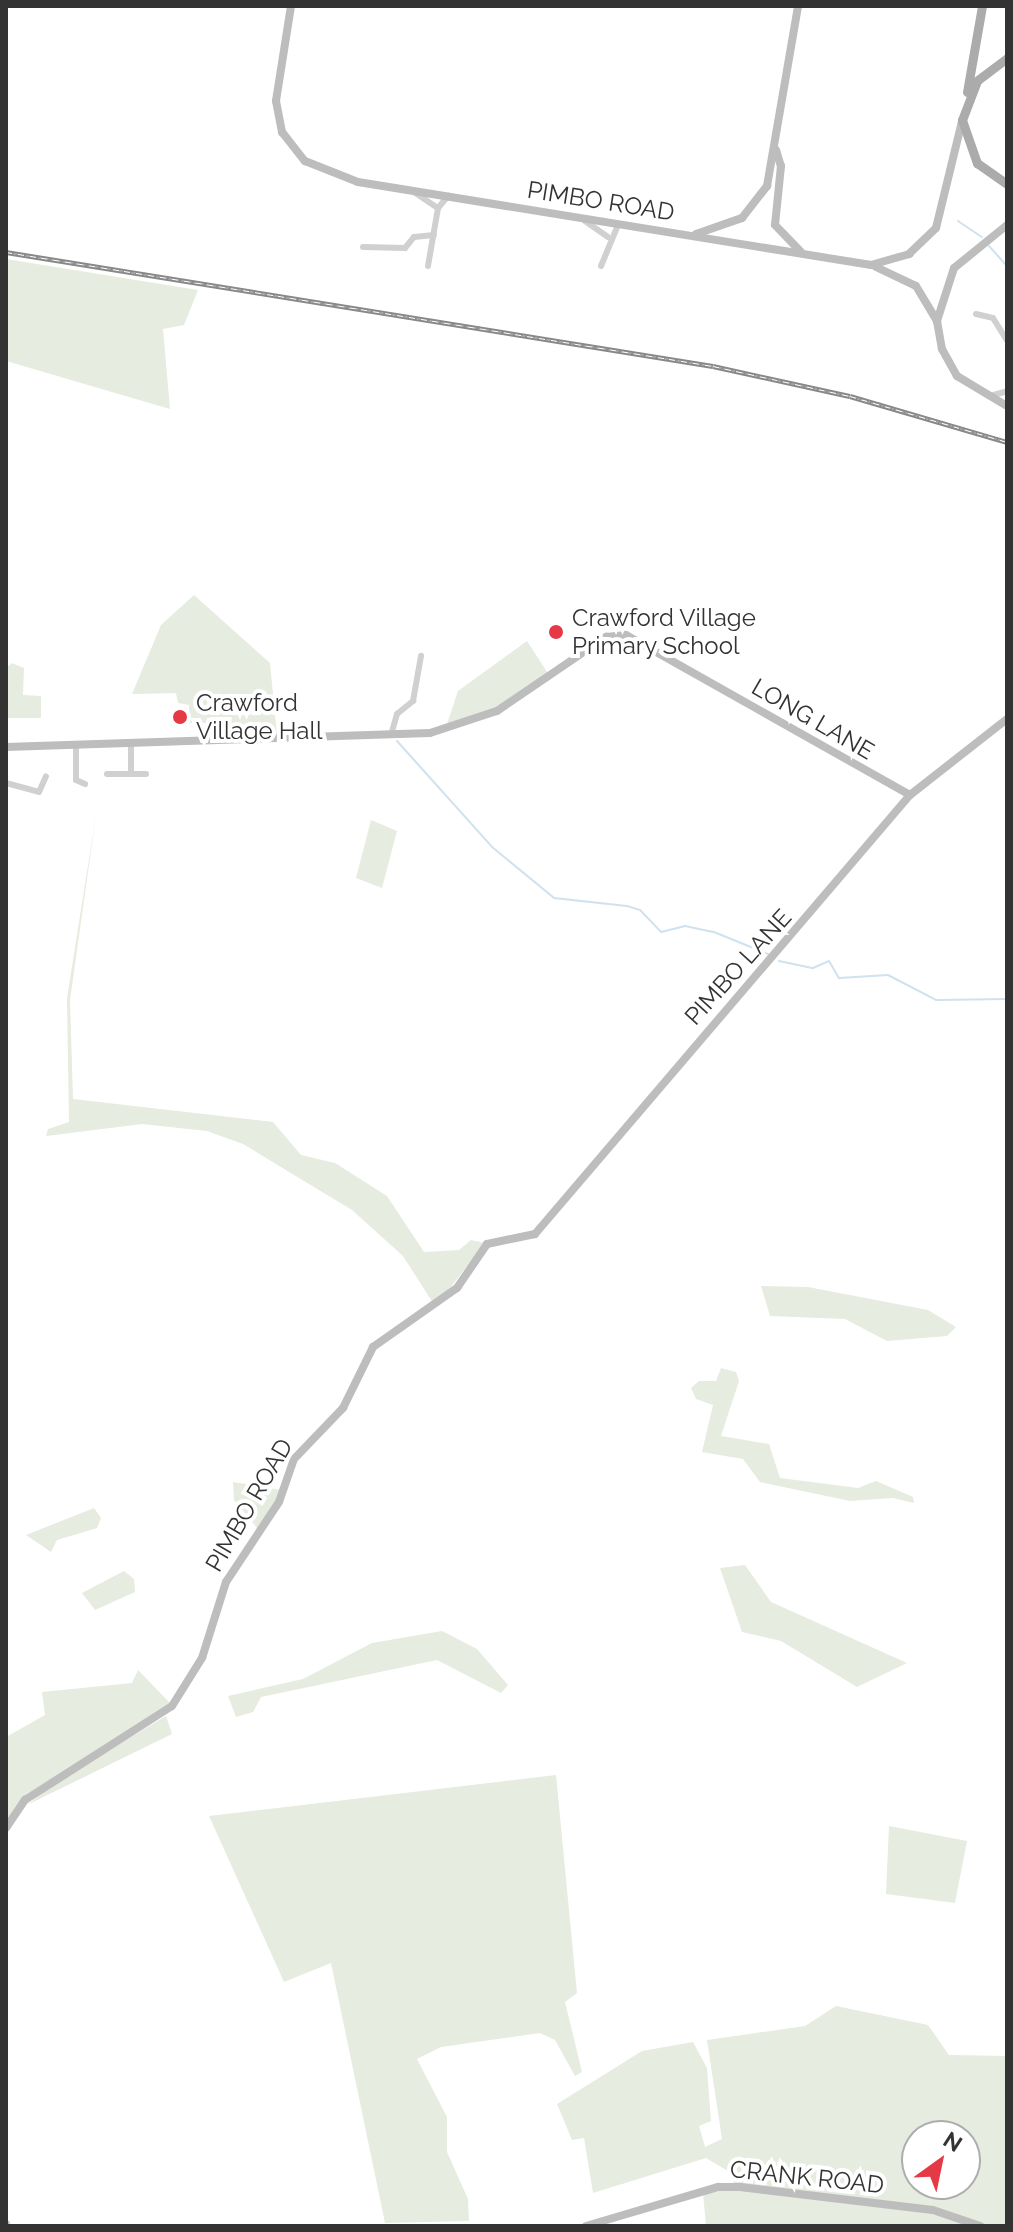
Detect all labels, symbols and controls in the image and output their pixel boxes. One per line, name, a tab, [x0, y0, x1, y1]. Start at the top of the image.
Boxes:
street label: PIMBO ROAD	[525, 175, 677, 227]
place label: Crawford Village Primary School	[572, 604, 757, 660]
marker: Crawford Village Primary School	[547, 623, 565, 641]
street label: LONG LANE	[747, 672, 879, 766]
place label: Crawford Village Hall	[196, 689, 322, 745]
marker: Crawford Village Hall	[171, 708, 189, 726]
street label: PIMBO LANE	[679, 903, 797, 1031]
street label: PIMBO ROAD	[199, 1433, 299, 1577]
north arrow	[901, 2120, 981, 2200]
text: N	[939, 2126, 967, 2157]
street label: CRANK ROAD	[729, 2155, 885, 2199]

